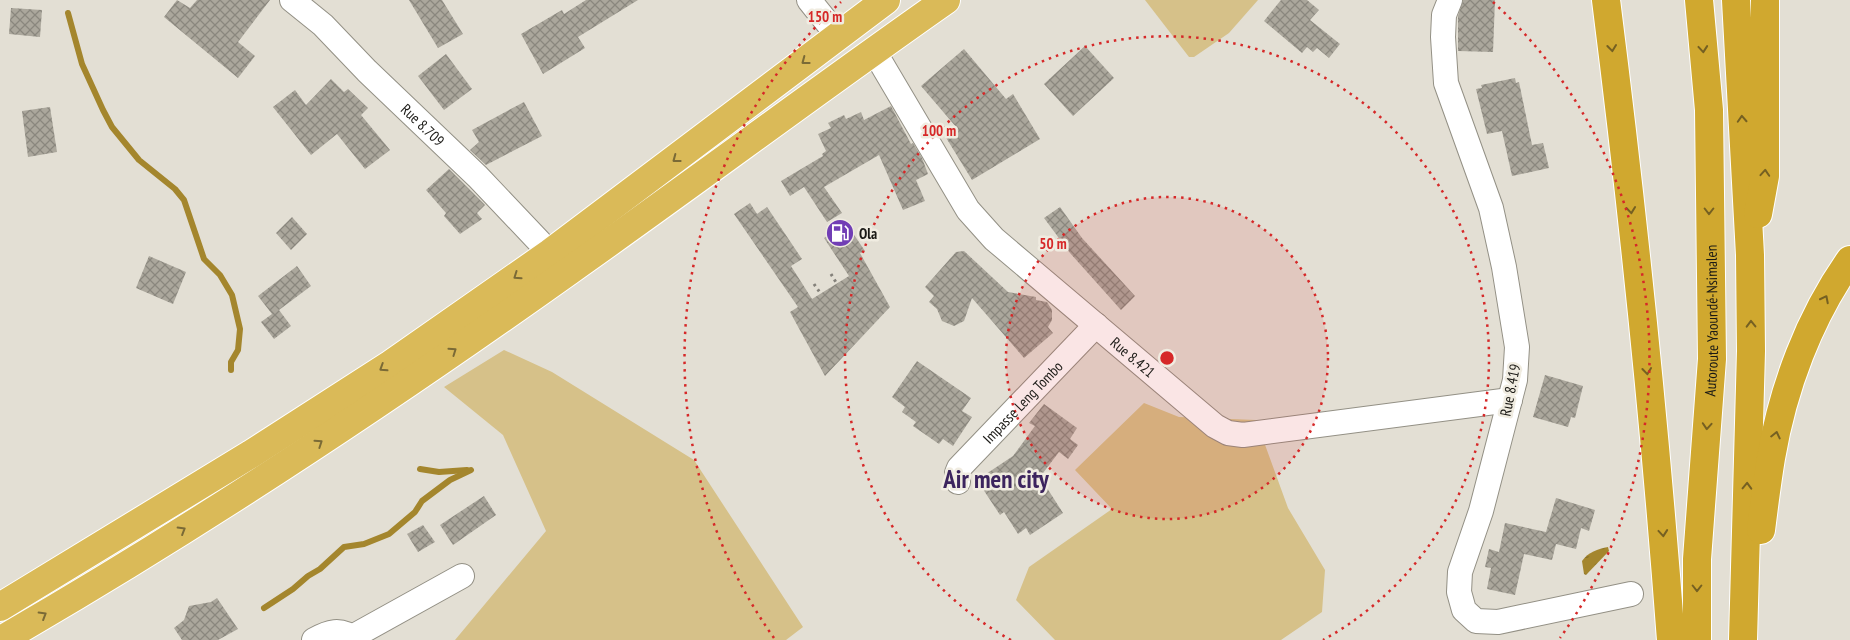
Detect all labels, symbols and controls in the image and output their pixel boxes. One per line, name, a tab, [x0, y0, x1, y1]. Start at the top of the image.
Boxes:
text: 150 m	[808, 7, 842, 26]
one-way arrow	[1606, 45, 1617, 53]
one-way arrow	[1697, 45, 1708, 53]
one-way arrow	[802, 55, 811, 63]
street label: Rue 8.709	[397, 99, 449, 150]
one-way arrow	[1737, 115, 1748, 123]
text: 100 m	[922, 121, 956, 140]
one-way arrow	[673, 153, 682, 161]
one-way arrow	[1759, 168, 1770, 176]
one-way arrow	[1625, 206, 1636, 214]
one-way arrow	[1704, 208, 1714, 215]
fuel station icon: Ola	[825, 218, 855, 248]
place label: Ola	[859, 224, 877, 243]
text: 50 m	[1039, 234, 1067, 253]
street label: Autoroute Yaoundé-Nsimalen	[1700, 245, 1722, 397]
one-way arrow	[513, 270, 523, 279]
one-way arrow	[1819, 296, 1829, 305]
one-way arrow	[1746, 320, 1756, 328]
street label: Rue 8.421	[1107, 332, 1160, 381]
one-way arrow	[447, 348, 457, 357]
centre of rings	[1158, 349, 1176, 367]
street label: Impasse Leng Tombo	[978, 357, 1066, 447]
one-way arrow	[380, 362, 389, 372]
street label: Rue 8.419	[1496, 362, 1524, 418]
one-way arrow	[1641, 368, 1652, 376]
one-way arrow	[1701, 422, 1712, 430]
one-way arrow	[1770, 431, 1781, 440]
one-way arrow	[313, 440, 323, 449]
district label: Air men city	[942, 463, 1050, 495]
one-way arrow	[1742, 482, 1752, 490]
one-way arrow	[177, 527, 186, 537]
one-way arrow	[1657, 529, 1668, 537]
one-way arrow	[1692, 584, 1702, 592]
one-way arrow	[38, 612, 47, 621]

